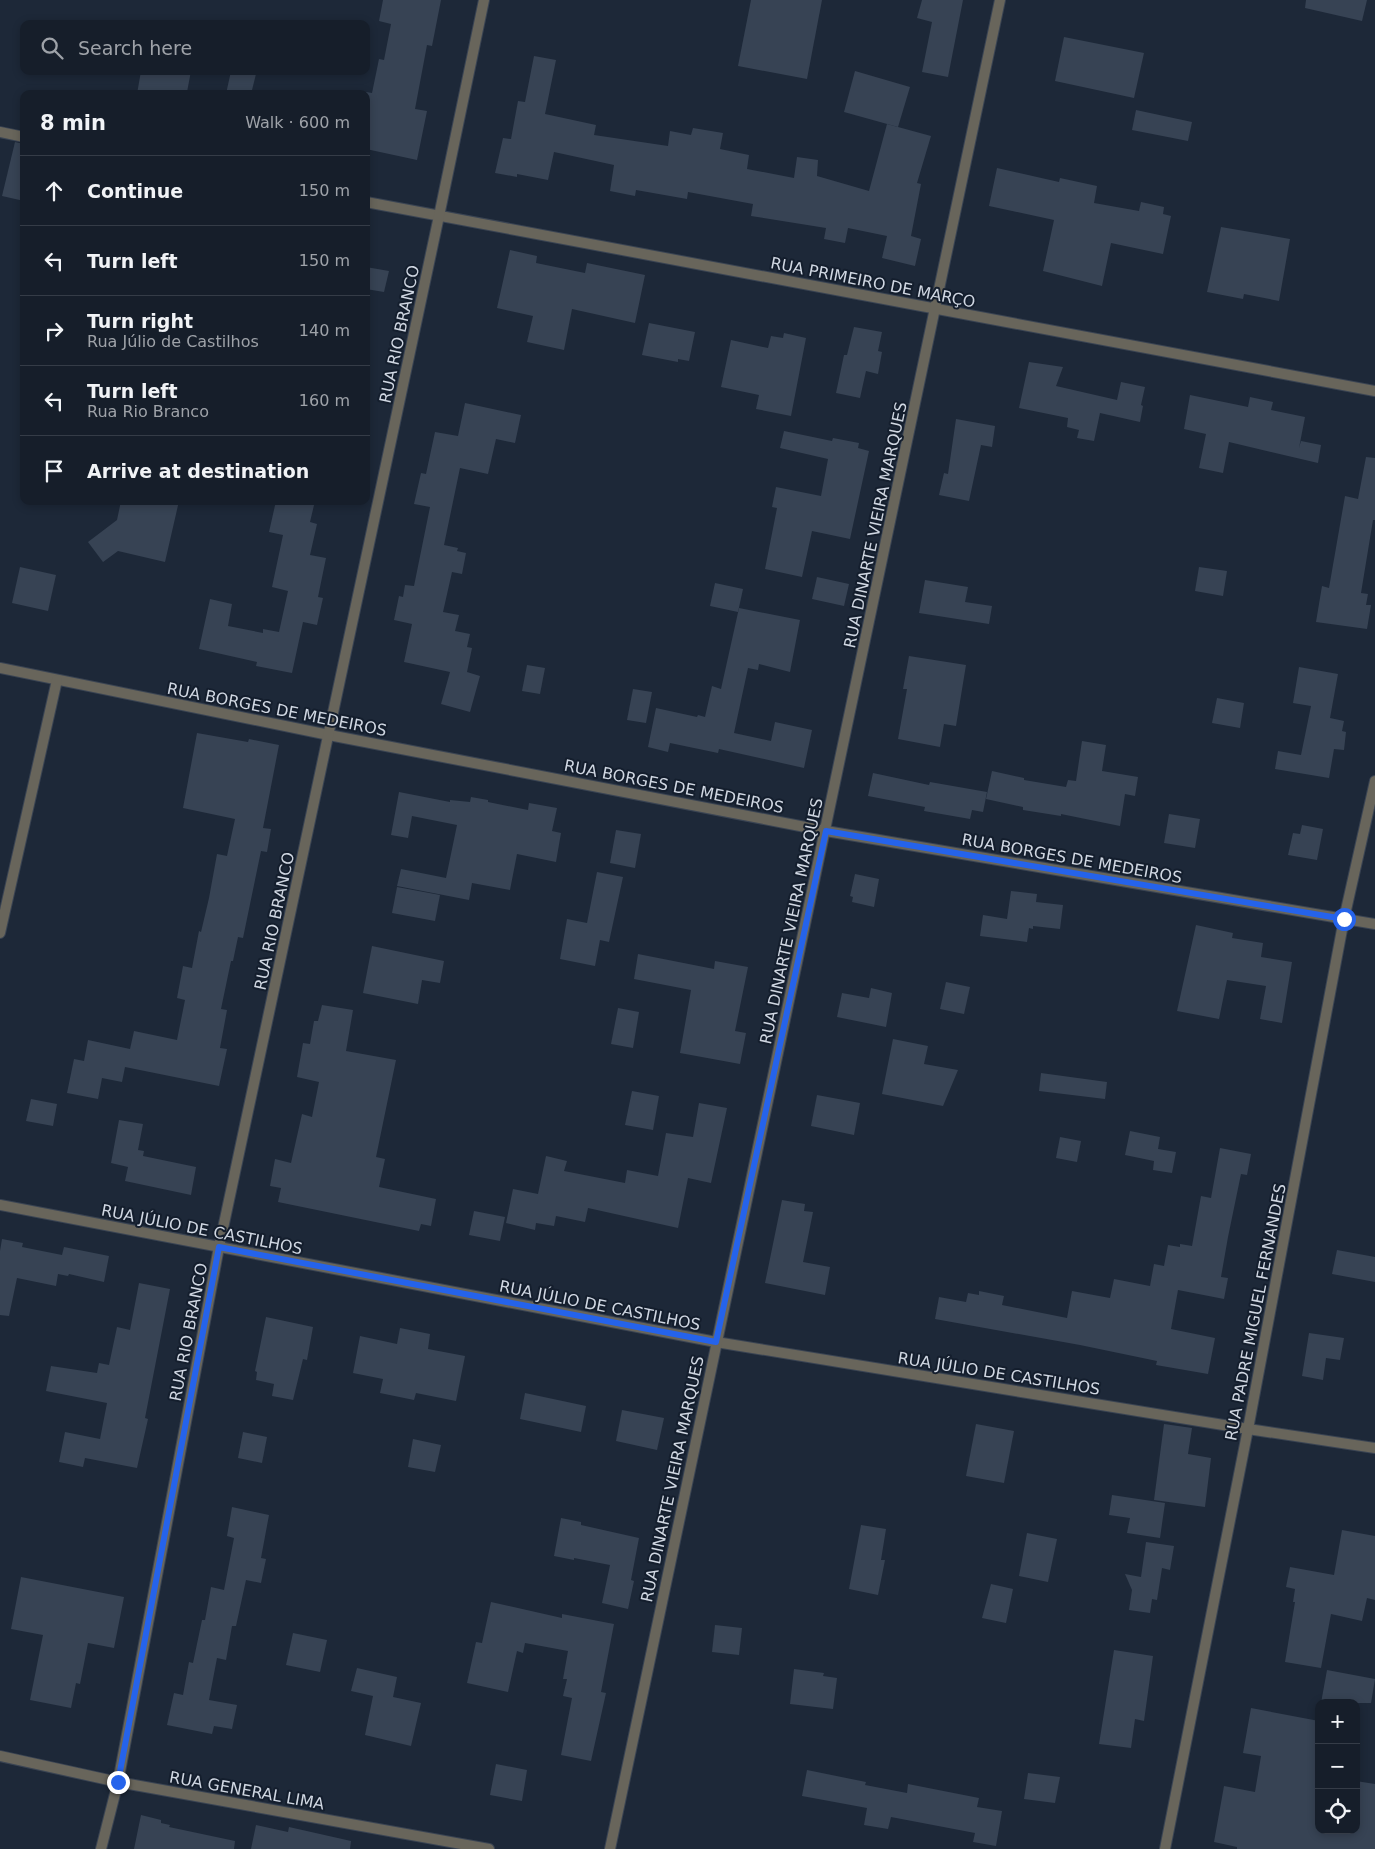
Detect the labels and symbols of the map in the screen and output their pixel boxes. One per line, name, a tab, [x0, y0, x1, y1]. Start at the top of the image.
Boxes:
street label: RUA PRIMEIRO DE MARÇO	[769, 253, 977, 312]
street label: RUA RIO BRANCO	[376, 263, 423, 405]
street label: RUA DINARTE VIEIRA MARQUES	[840, 400, 911, 650]
street label: RUA BORGES DE MEDEIROS	[165, 679, 388, 740]
street label: RUA BORGES DE MEDEIROS	[562, 756, 785, 817]
street label: RUA DINARTE VIEIRA MARQUES	[756, 796, 827, 1046]
street label: RUA BORGES DE MEDEIROS	[960, 830, 1184, 887]
street label: RUA RIO BRANCO	[251, 850, 298, 992]
route start	[1333, 908, 1356, 931]
street label: RUA PADRE MIGUEL FERNANDES	[1221, 1182, 1290, 1442]
street label: RUA JÚLIO DE CASTILHOS	[100, 1201, 304, 1258]
street label: RUA RIO BRANCO	[166, 1261, 211, 1403]
street label: RUA JÚLIO DE CASTILHOS	[498, 1277, 702, 1334]
street label: RUA JÚLIO DE CASTILHOS	[896, 1348, 1101, 1399]
street label: RUA DINARTE VIEIRA MARQUES	[637, 1354, 708, 1604]
street label: RUA GENERAL LIMA	[168, 1767, 326, 1814]
route end	[107, 1771, 130, 1794]

